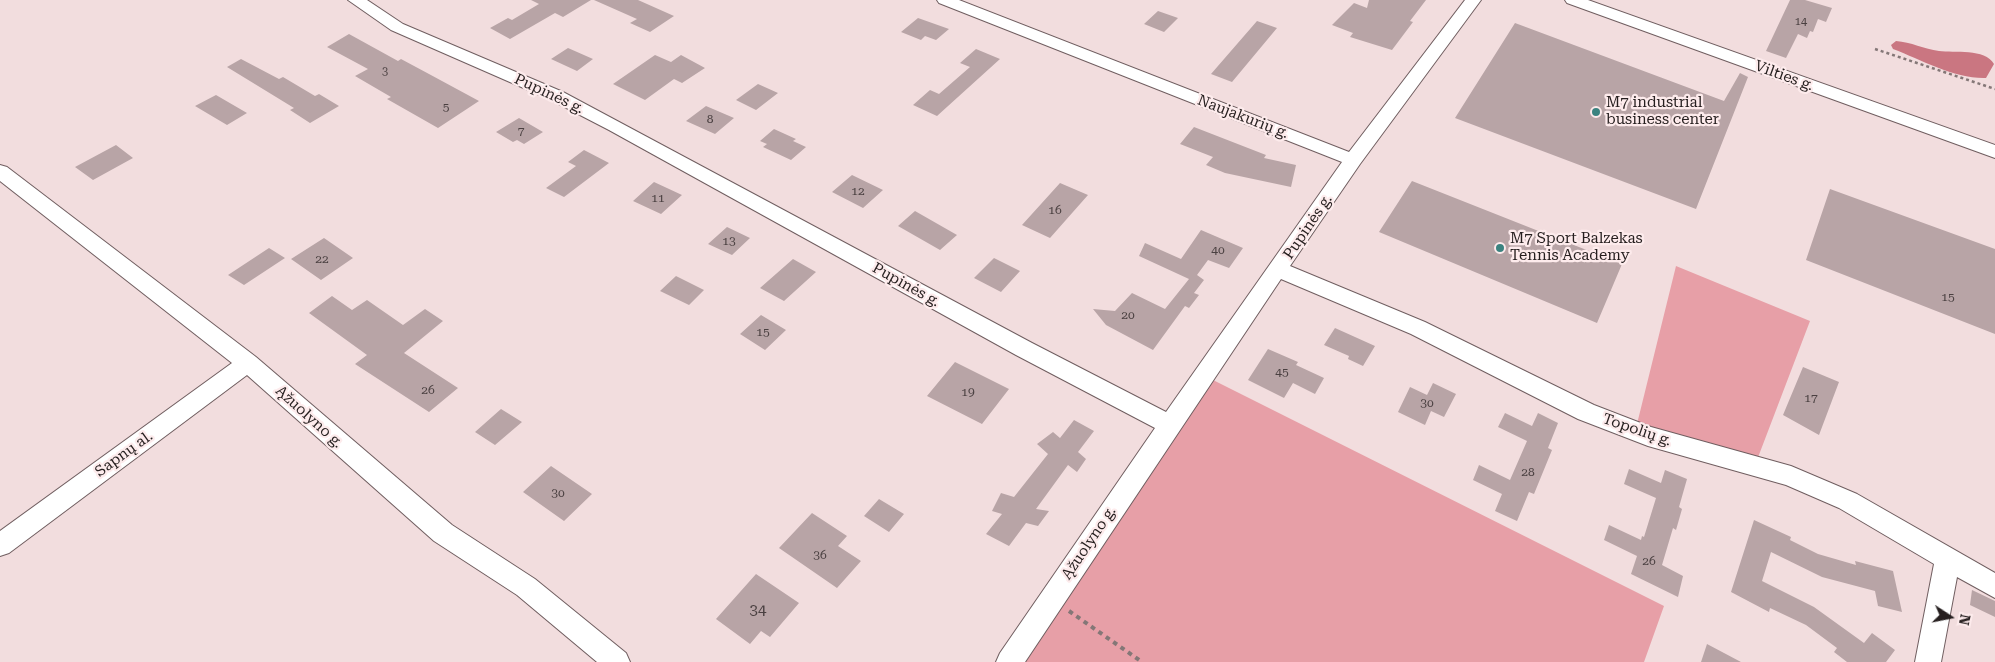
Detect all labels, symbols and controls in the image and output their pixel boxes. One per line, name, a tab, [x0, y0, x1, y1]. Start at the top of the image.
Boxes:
house number: 14	[1795, 15, 1807, 29]
street label: Vilties g.	[1752, 57, 1816, 95]
house number: 3	[382, 65, 388, 79]
street label: Pupinės g.	[511, 70, 587, 118]
street label: Naujakurių g.	[1195, 91, 1291, 143]
place label: M7 industrial business center	[1606, 94, 1719, 129]
house number: 5	[443, 100, 449, 114]
marker: M7 industrial business center	[1590, 106, 1602, 118]
house number: 8	[707, 112, 713, 126]
house number: 7	[518, 124, 524, 138]
house number: 12	[851, 184, 865, 198]
house number: 11	[651, 191, 665, 205]
street label: Pupinės g.	[1280, 191, 1336, 263]
house number: 16	[1048, 203, 1062, 217]
place label: M7 Sport Balzekas Tennis Academy	[1510, 230, 1643, 265]
house number: 13	[722, 234, 736, 248]
marker: M7 Sport Balzekas Tennis Academy	[1494, 242, 1506, 254]
house number: 40	[1211, 243, 1225, 257]
house number: 22	[315, 252, 329, 266]
street label: Pupinės g.	[869, 259, 943, 311]
house number: 15	[1941, 290, 1955, 304]
house number: 20	[1121, 308, 1135, 322]
house number: 15	[756, 325, 770, 339]
house number: 45	[1275, 365, 1289, 379]
street label: Ąžuolyno g.	[272, 382, 346, 452]
house number: 26	[421, 383, 435, 397]
house number: 19	[961, 385, 975, 399]
house number: 17	[1804, 391, 1818, 405]
house number: 30	[1420, 396, 1434, 410]
street label: Topolių g.	[1600, 410, 1674, 450]
street label: Sapnų al.	[92, 427, 156, 481]
house number: 28	[1521, 465, 1535, 479]
house number: 30	[551, 486, 565, 500]
street label: Ąžuolyno g.	[1058, 503, 1120, 583]
house number: 36	[813, 548, 827, 562]
house number: 26	[1642, 554, 1656, 568]
north arrow	[1925, 592, 1975, 642]
house number: 34	[750, 602, 766, 620]
text: N	[1956, 613, 1974, 627]

